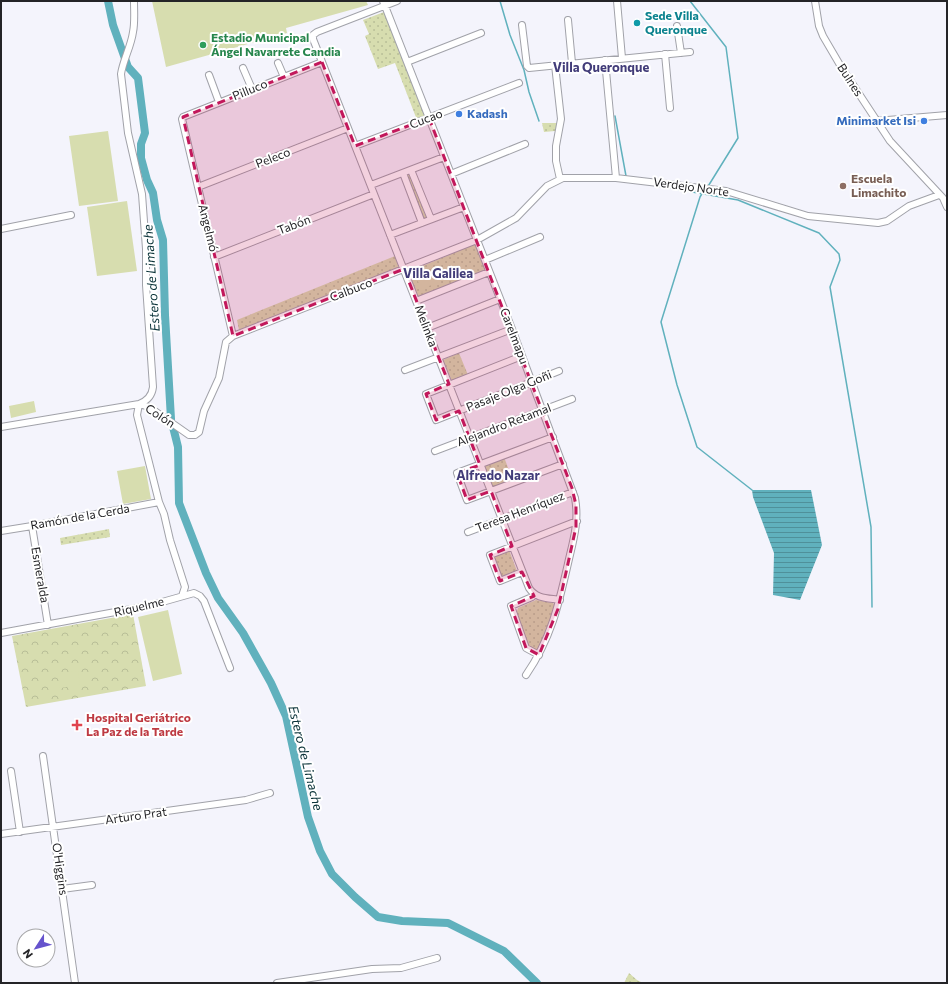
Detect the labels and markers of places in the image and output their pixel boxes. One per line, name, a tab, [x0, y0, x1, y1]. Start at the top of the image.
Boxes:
place label: Sede Villa Queronque	[645, 8, 707, 36]
marker: Sede Villa Queronque	[632, 18, 642, 28]
place label: Estadio Municipal Ángel Navarrete Candia	[211, 30, 341, 58]
marker: Estadio Municipal Ángel Navarrete Candia	[198, 40, 208, 50]
place label: Kadash	[467, 106, 508, 120]
marker: Kadash	[454, 109, 464, 119]
place label: Minimarket Isi	[836, 113, 916, 127]
marker: Minimarket Isi	[919, 116, 929, 126]
place label: Escuela Limachito	[851, 171, 906, 199]
marker: Escuela Limachito	[838, 181, 848, 191]
place label: Hospital Geriátrico La Paz de la Tarde	[86, 710, 191, 738]
marker: Hospital Geriátrico La Paz de la Tarde	[71, 719, 83, 731]

